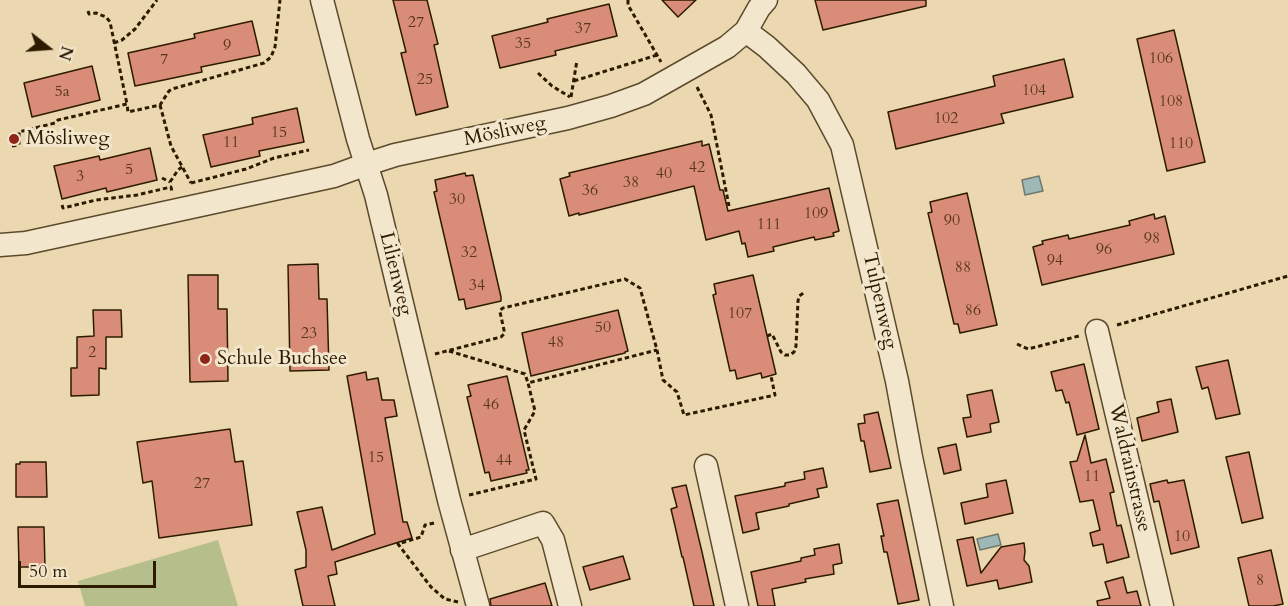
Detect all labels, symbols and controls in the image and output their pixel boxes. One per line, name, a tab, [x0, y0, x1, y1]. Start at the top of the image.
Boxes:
house number: 27	[408, 13, 424, 33]
north arrow	[18, 18, 78, 78]
house number: 37	[575, 19, 591, 39]
house number: 35	[515, 34, 531, 54]
house number: 9	[223, 36, 231, 56]
text: N	[53, 43, 78, 63]
house number: 106	[1149, 49, 1173, 69]
house number: 7	[160, 50, 168, 70]
house number: 25	[417, 70, 433, 90]
house number: 104	[1022, 81, 1046, 101]
house number: 5a	[54, 82, 70, 102]
house number: 108	[1159, 92, 1183, 112]
house number: 102	[934, 109, 958, 129]
street label: Mösliweg	[462, 112, 548, 152]
house number: 15	[271, 123, 287, 143]
place label: Mösliweg	[26, 127, 109, 151]
marker: Mösliweg	[7, 132, 21, 146]
house number: 11	[223, 133, 239, 153]
house number: 110	[1169, 134, 1193, 154]
house number: 42	[689, 158, 705, 178]
house number: 5	[125, 160, 133, 180]
house number: 40	[656, 164, 672, 184]
house number: 3	[76, 167, 84, 187]
house number: 38	[623, 173, 639, 193]
house number: 36	[582, 181, 598, 201]
house number: 30	[449, 190, 465, 210]
house number: 109	[804, 204, 828, 224]
house number: 90	[944, 211, 960, 231]
house number: 111	[757, 215, 781, 235]
house number: 98	[1144, 229, 1160, 249]
street label: Lilienweg	[373, 230, 417, 318]
house number: 96	[1096, 240, 1112, 260]
house number: 32	[461, 243, 477, 263]
street label: Tulpenweg	[856, 250, 902, 352]
house number: 94	[1047, 251, 1063, 271]
house number: 88	[955, 258, 971, 278]
house number: 34	[469, 276, 485, 296]
house number: 86	[965, 301, 981, 321]
house number: 107	[728, 304, 752, 324]
house number: 50	[595, 318, 611, 338]
house number: 23	[301, 324, 317, 344]
house number: 48	[548, 333, 564, 353]
house number: 2	[88, 343, 96, 363]
place label: Schule Buchsee	[217, 347, 347, 371]
marker: Schule Buchsee	[198, 352, 212, 366]
house number: 46	[483, 395, 499, 415]
street label: Waldrainstrasse	[1103, 402, 1155, 534]
house number: 15	[368, 448, 384, 468]
house number: 44	[496, 451, 512, 471]
house number: 11	[1084, 467, 1100, 487]
house number: 27	[194, 474, 210, 494]
house number: 10	[1174, 527, 1190, 547]
scale bar	[21, 549, 159, 587]
text: 50 m	[29, 559, 68, 584]
house number: 8	[1256, 571, 1264, 591]

